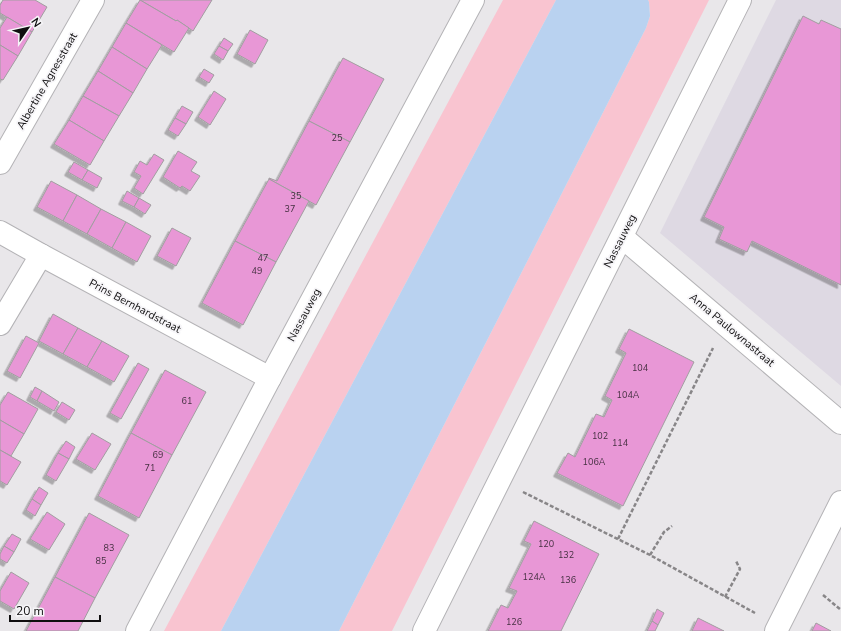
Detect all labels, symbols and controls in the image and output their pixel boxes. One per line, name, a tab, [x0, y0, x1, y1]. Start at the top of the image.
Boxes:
north arrow	[8, 8, 48, 48]
text: N	[27, 15, 44, 30]
street label: Albertine Agnesstraat	[13, 30, 81, 132]
house number: 25	[332, 132, 342, 144]
house number: 35	[291, 190, 301, 202]
house number: 37	[285, 203, 295, 215]
street label: Nassauweg	[600, 212, 640, 270]
house number: 47	[258, 252, 268, 264]
house number: 49	[252, 265, 262, 277]
street label: Prins Bernhardstraat	[86, 275, 184, 337]
street label: Nassauweg	[284, 286, 324, 344]
street label: Anna Paulownastraat	[686, 290, 778, 370]
house number: 104	[632, 362, 649, 374]
house number: 104A	[617, 389, 640, 401]
house number: 61	[182, 395, 192, 407]
house number: 102	[592, 430, 608, 442]
house number: 114	[612, 437, 629, 449]
house number: 69	[153, 449, 163, 461]
house number: 106A	[583, 456, 606, 468]
house number: 71	[145, 462, 155, 474]
house number: 120	[538, 538, 554, 550]
house number: 83	[104, 542, 114, 554]
house number: 132	[558, 549, 574, 561]
house number: 85	[96, 555, 106, 567]
house number: 124A	[523, 571, 546, 583]
house number: 136	[560, 574, 576, 586]
scale bar	[10, 597, 100, 623]
text: 20 m	[16, 603, 44, 619]
house number: 126	[506, 616, 522, 628]

